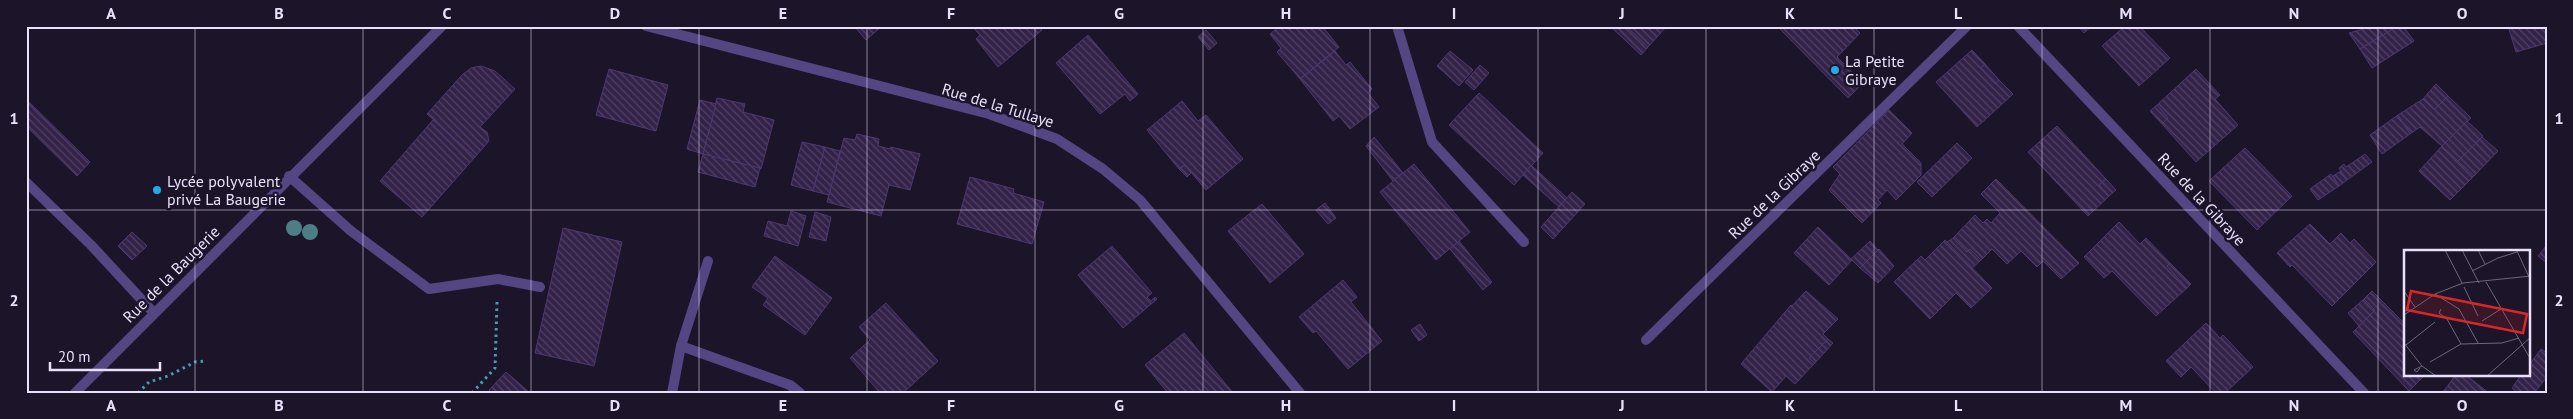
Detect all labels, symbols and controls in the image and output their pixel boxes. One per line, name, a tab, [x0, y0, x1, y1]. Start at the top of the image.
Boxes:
text: A	[106, 3, 116, 23]
text: B	[274, 3, 284, 23]
text: C	[443, 3, 452, 23]
text: D	[610, 3, 620, 23]
text: E	[779, 3, 787, 23]
text: F	[947, 3, 955, 23]
text: G	[1114, 3, 1124, 23]
text: H	[1281, 3, 1291, 23]
text: I	[1452, 3, 1456, 23]
text: J	[1618, 3, 1625, 23]
text: K	[1785, 3, 1795, 23]
text: L	[1954, 3, 1963, 23]
text: M	[2120, 3, 2132, 23]
text: N	[2289, 3, 2299, 23]
text: O	[2457, 3, 2468, 23]
place label: La Petite Gibraye	[1845, 51, 1905, 89]
marker: La Petite Gibraye	[1829, 64, 1841, 76]
street label: Rue de la Tullaye	[939, 78, 1057, 132]
text: 1	[9, 108, 19, 128]
text: 1	[2554, 108, 2564, 128]
street label: Rue de la Gibraye	[1724, 145, 1824, 243]
street label: Rue de la Gibraye	[2154, 148, 2250, 250]
place label: Lycée polyvalent privé La Baugerie	[167, 171, 286, 209]
marker: Lycée polyvalent privé La Baugerie	[151, 184, 163, 196]
street label: Rue de la Baugerie	[118, 221, 224, 327]
inset map	[2404, 250, 2530, 376]
text: 2	[9, 290, 19, 310]
text: 2	[2554, 290, 2564, 310]
scale bar	[50, 339, 160, 371]
text: 20 m	[58, 347, 91, 366]
text: A	[106, 395, 116, 415]
text: B	[274, 395, 284, 415]
text: C	[443, 395, 452, 415]
text: D	[610, 395, 620, 415]
text: E	[779, 395, 787, 415]
text: F	[947, 395, 955, 415]
text: G	[1114, 395, 1124, 415]
text: H	[1281, 395, 1291, 415]
text: I	[1452, 395, 1456, 415]
text: J	[1618, 395, 1625, 415]
text: K	[1785, 395, 1795, 415]
text: L	[1954, 395, 1963, 415]
text: M	[2120, 395, 2132, 415]
text: N	[2289, 395, 2299, 415]
text: O	[2457, 395, 2468, 415]

